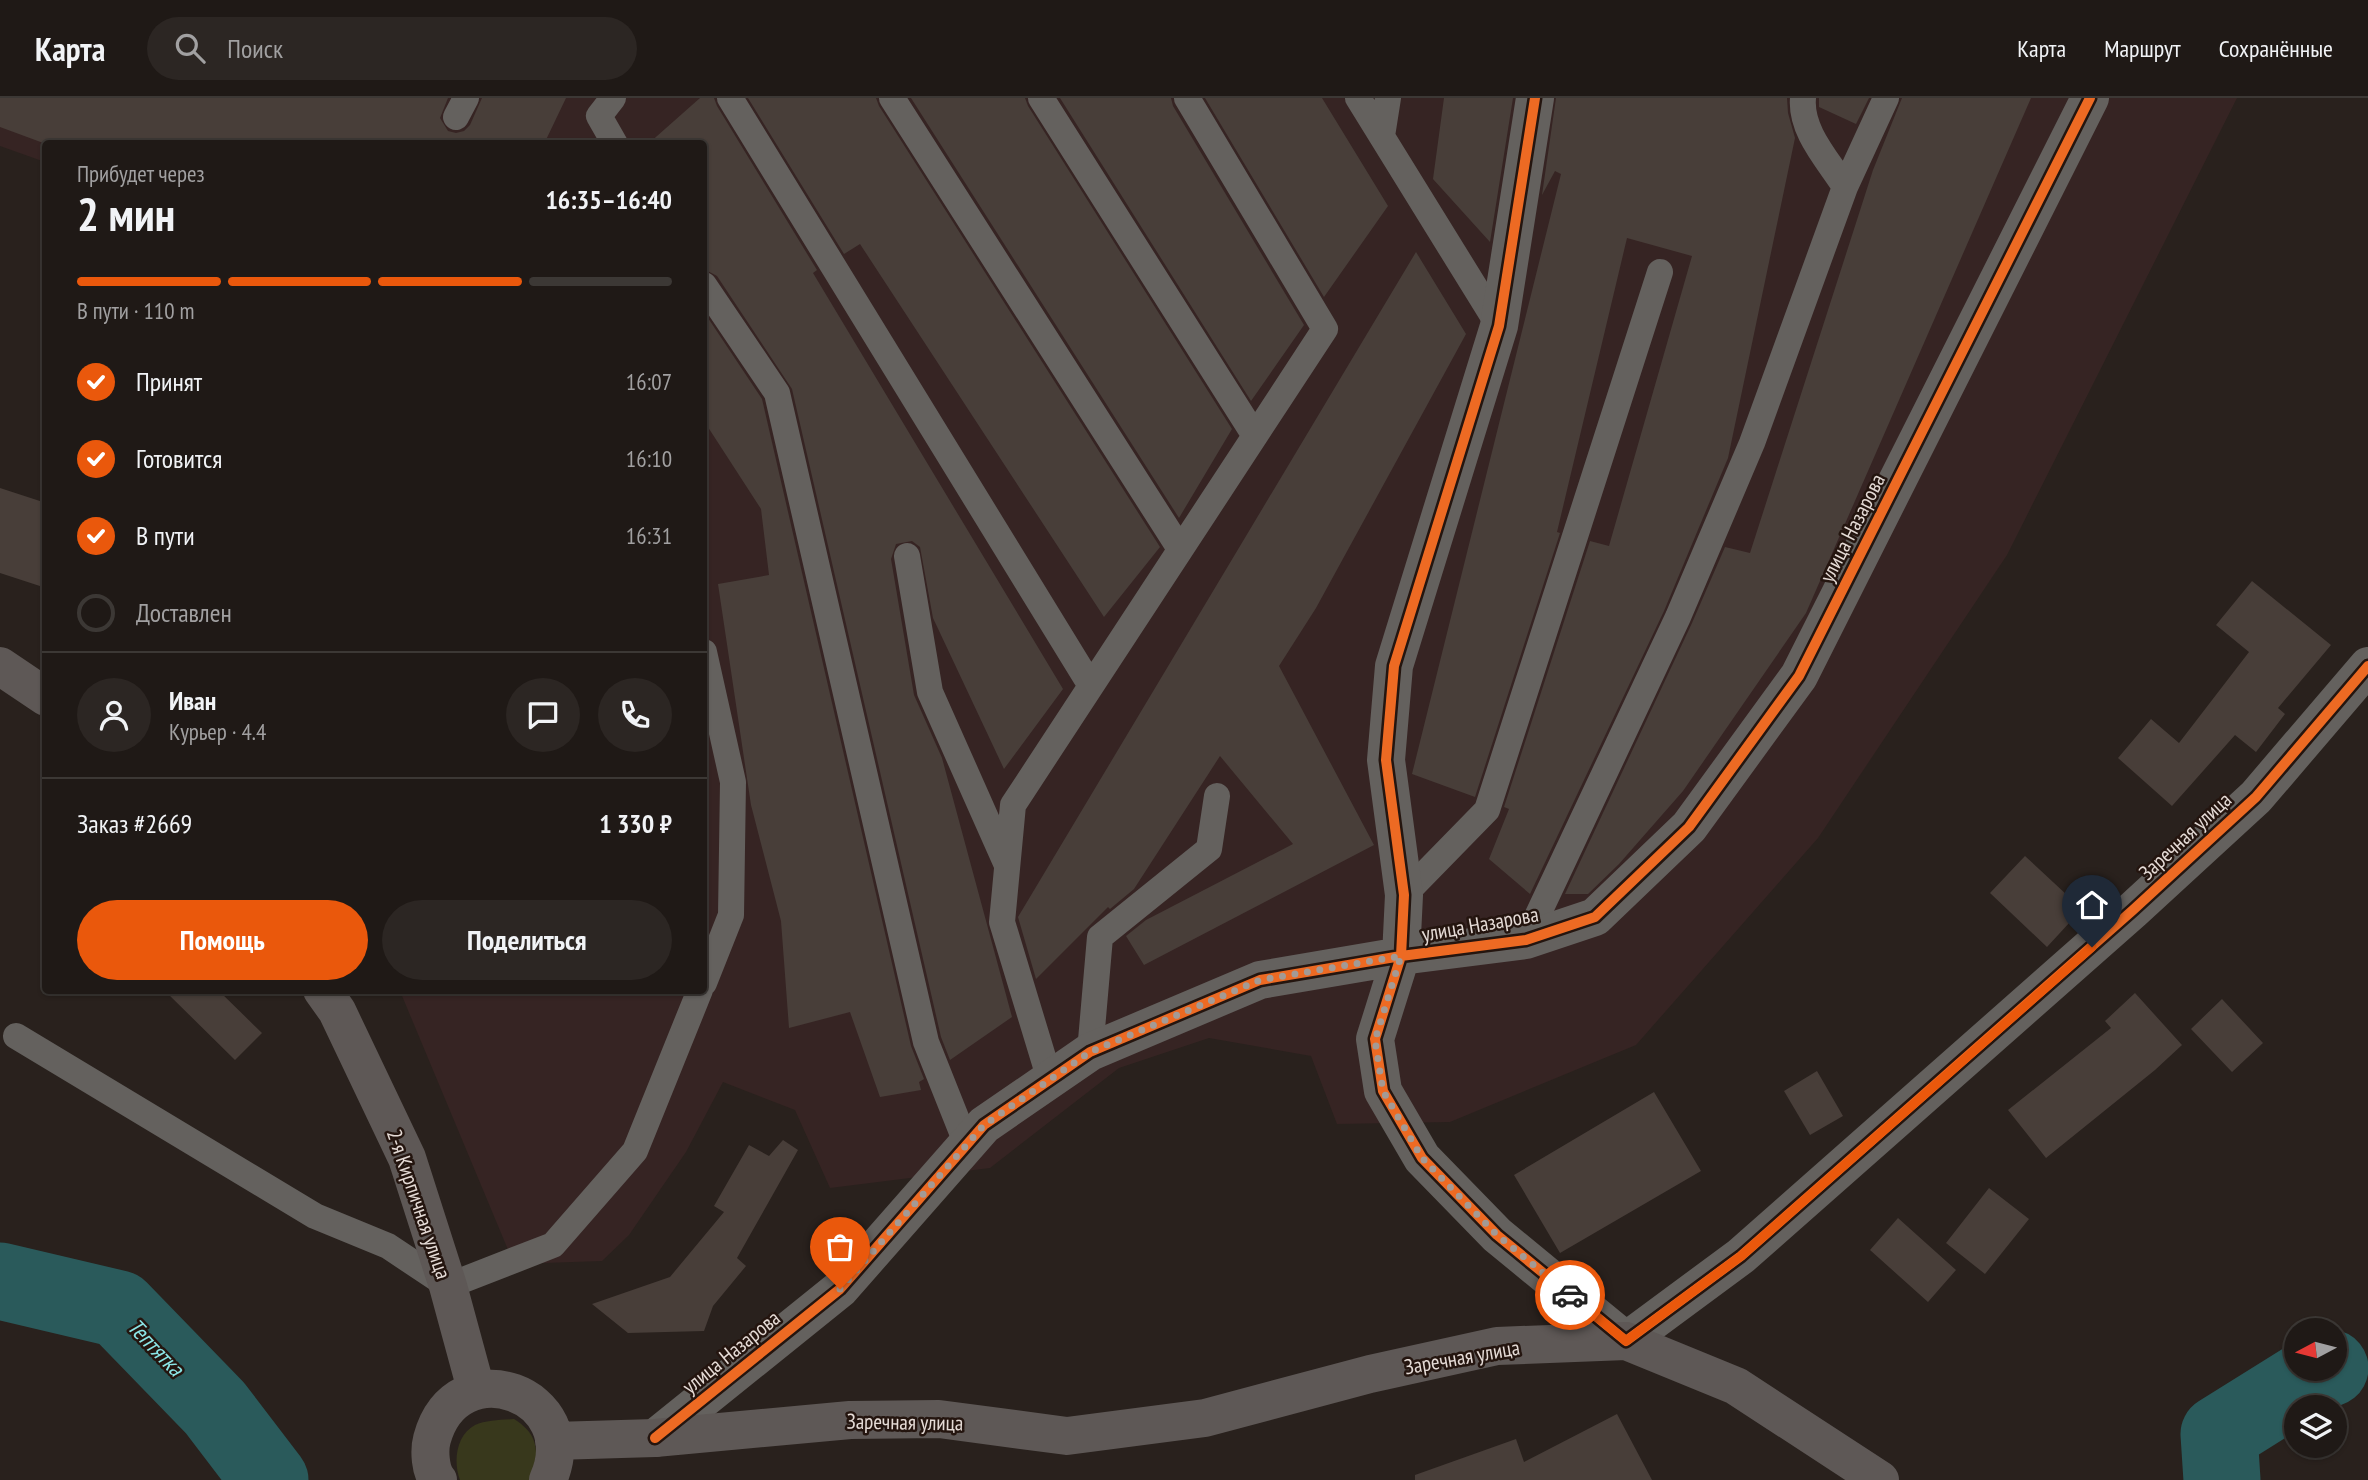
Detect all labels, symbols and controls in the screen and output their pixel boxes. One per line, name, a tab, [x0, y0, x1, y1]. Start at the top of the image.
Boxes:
search box	[147, 17, 637, 80]
text: Карта	[35, 27, 105, 70]
icon: search	[171, 29, 209, 67]
text: Поиск	[227, 32, 283, 65]
text: Карта	[2017, 33, 2066, 64]
text: Маршрут	[2104, 33, 2181, 64]
text: Сохранённые	[2219, 33, 2333, 64]
text: Прибудет через	[77, 159, 205, 188]
text: 16:35–16:40	[545, 183, 672, 216]
text: 2 мин	[77, 184, 175, 244]
text: В пути · 110 m	[77, 296, 194, 325]
icon: check	[77, 363, 115, 401]
text: Принят	[136, 365, 202, 398]
text: 16:07	[626, 367, 672, 396]
icon: check	[77, 440, 115, 478]
text: Готовится	[136, 442, 222, 475]
text: 16:10	[626, 444, 672, 473]
street label: улица Назарова	[1813, 469, 1891, 587]
icon: check	[77, 517, 115, 555]
text: В пути	[136, 519, 195, 552]
text: 16:31	[626, 521, 672, 550]
text: Доставлен	[136, 596, 232, 629]
button: person	[77, 678, 151, 752]
button: chat	[506, 678, 580, 752]
button: phone	[598, 678, 672, 752]
text: Иван	[169, 684, 216, 717]
text: Курьер · 4.4	[169, 717, 266, 746]
street label: Заречная улица	[2133, 786, 2237, 886]
text: Заказ #2669	[77, 807, 192, 840]
text: 1 330 ₽	[599, 807, 672, 840]
pin	[2062, 875, 2122, 947]
icon: home	[2073, 886, 2111, 924]
button: Помощь	[77, 900, 368, 980]
button: Поделиться	[382, 900, 672, 980]
street label: улица Назарова	[1420, 900, 1540, 948]
street label: 2-я Кирпичная улица	[381, 1126, 457, 1282]
pin	[810, 1217, 870, 1289]
icon: bag	[821, 1228, 859, 1266]
courier	[1535, 1260, 1605, 1330]
icon: car	[1551, 1276, 1589, 1314]
street label: улица Назарова	[677, 1304, 785, 1400]
water label: Тептятка	[122, 1312, 192, 1383]
north arrow	[2284, 1318, 2347, 1381]
map controls	[2284, 1318, 2347, 1458]
street label: Заречная улица	[1402, 1334, 1522, 1380]
button: layers	[2284, 1395, 2347, 1458]
street label: Заречная улица	[846, 1407, 964, 1437]

